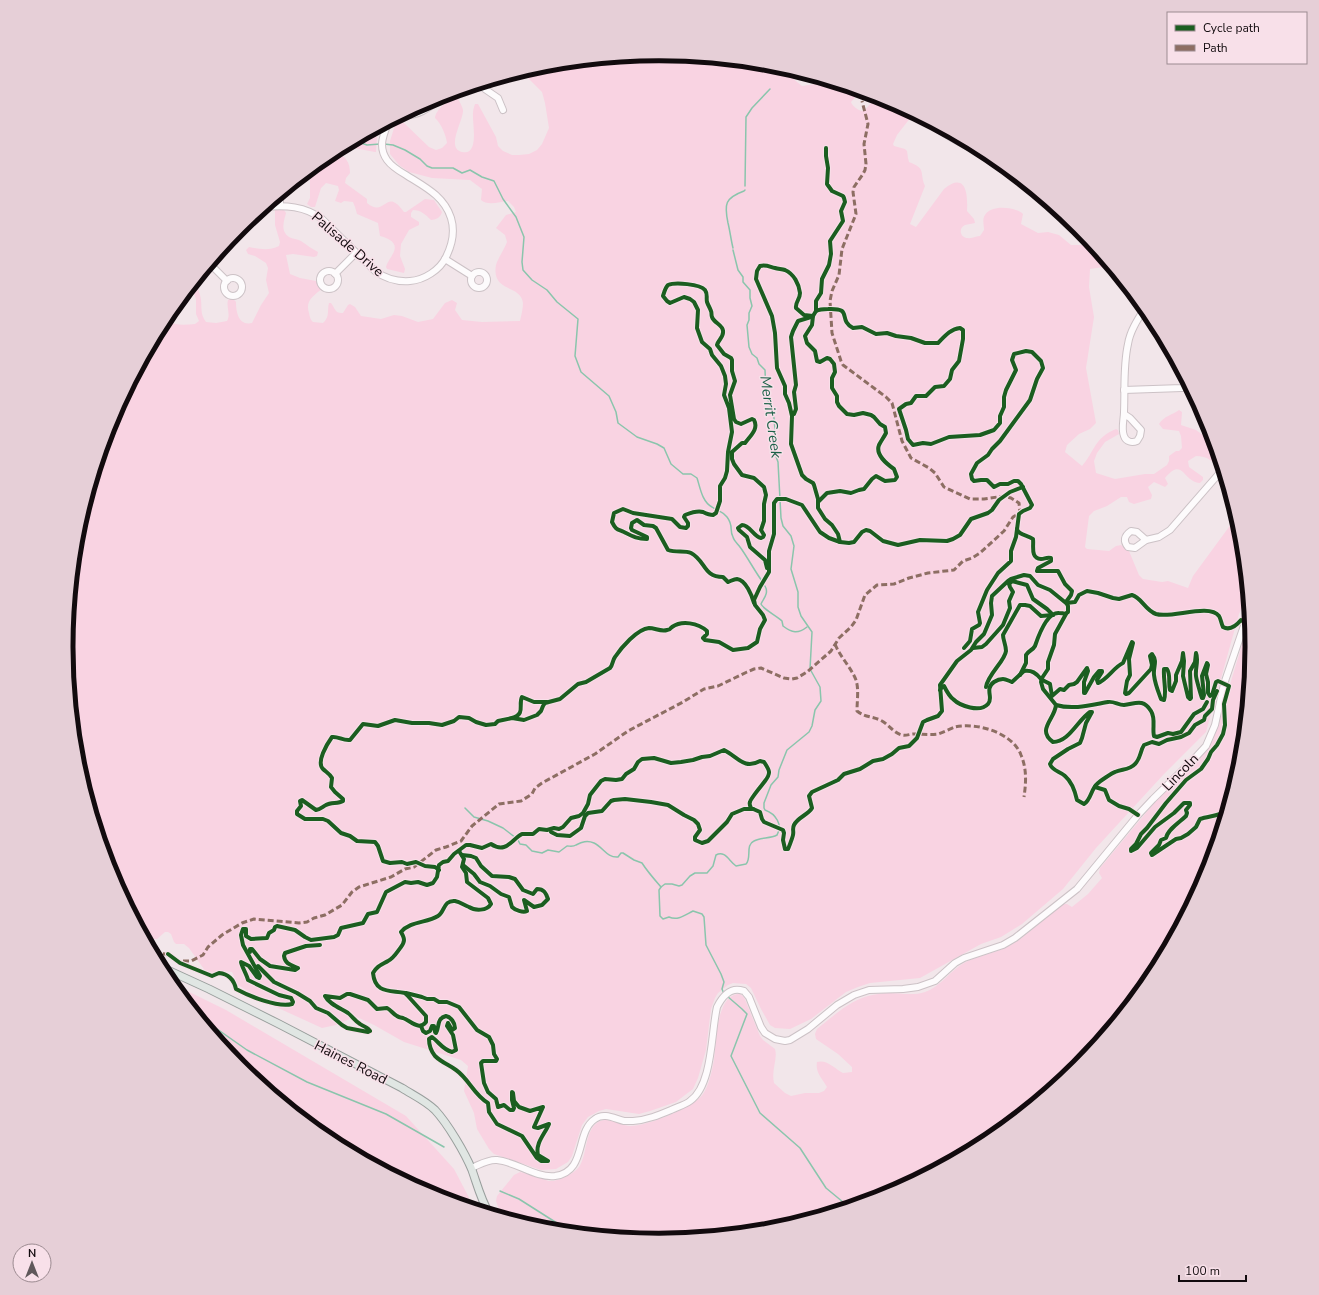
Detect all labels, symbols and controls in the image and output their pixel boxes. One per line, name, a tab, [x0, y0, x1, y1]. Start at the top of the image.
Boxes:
legend	[1167, 12, 1307, 64]
text: Cycle path	[1203, 20, 1260, 36]
text: Path	[1203, 40, 1228, 56]
street label: Palisade Drive	[308, 208, 388, 281]
water label: Merrit Creek	[755, 375, 787, 460]
street label: Lincoln	[1158, 750, 1203, 795]
street label: Haines Road	[311, 1036, 391, 1089]
north arrow	[12, 1243, 52, 1283]
text: N	[28, 1246, 36, 1261]
scale bar	[1179, 1257, 1246, 1283]
text: 100 m	[1185, 1263, 1220, 1279]

